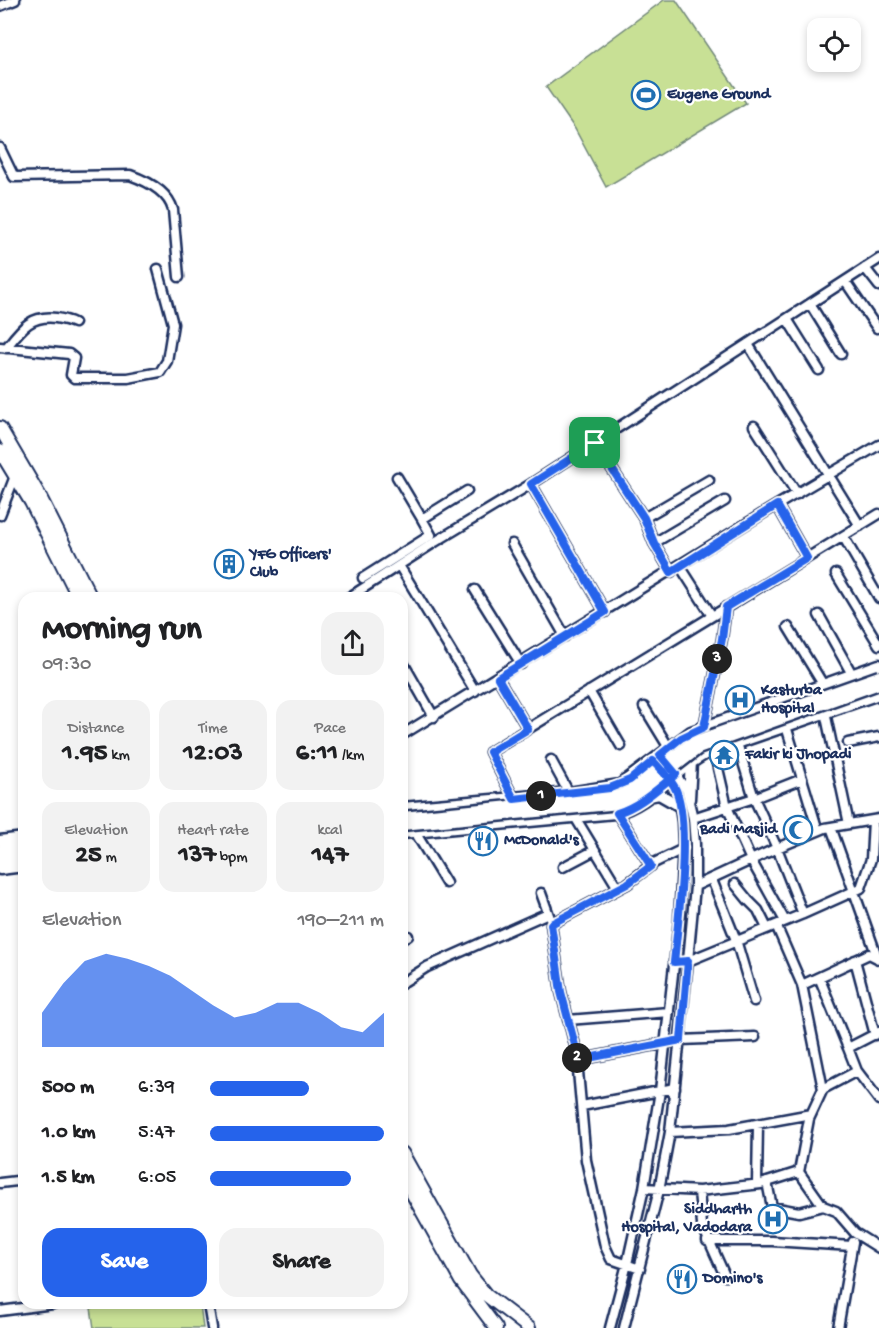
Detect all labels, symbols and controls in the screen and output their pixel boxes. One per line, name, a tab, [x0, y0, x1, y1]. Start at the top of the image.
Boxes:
map controls	[807, 18, 861, 72]
button: locate	[807, 18, 861, 72]
sports icon: Eugene Ground	[630, 79, 662, 111]
place label: Eugene Ground	[667, 86, 772, 105]
pin	[569, 417, 620, 468]
icon: arrive	[578, 426, 611, 459]
place label: YFG Officers' Club	[248, 545, 332, 583]
building icon: YFG Officers' Club	[213, 548, 245, 580]
text: Morning run	[42, 612, 202, 650]
button: share	[321, 612, 384, 675]
pin: 3	[702, 644, 732, 674]
text: 3	[713, 649, 721, 668]
text: 09:30	[42, 654, 91, 677]
place label: Kasturba Hospital	[760, 682, 823, 719]
hospital icon: Kasturba Hospital	[724, 684, 756, 716]
text: Distance	[68, 720, 124, 739]
text: Time	[198, 720, 228, 739]
text: Pace	[314, 720, 346, 739]
text: 1.95	[62, 739, 108, 770]
text: 12:03	[183, 739, 243, 770]
text: 6:11	[296, 739, 338, 770]
temple icon: Fakir ki Jhopadi	[708, 739, 740, 771]
place label: Fakir ki Jhopadi	[744, 746, 852, 765]
text: km	[108, 747, 130, 766]
text: /km	[338, 747, 364, 766]
pin: 1	[526, 781, 556, 811]
text: 1	[538, 786, 544, 805]
mosque icon: Badi Masjid	[782, 814, 814, 846]
place label: Badi Masjid	[699, 821, 779, 840]
text: Elevation	[64, 822, 128, 841]
text: Heart rate	[177, 822, 249, 841]
text: kcal	[318, 822, 342, 841]
restaurant icon: McDonald's	[467, 825, 499, 857]
place label: McDonald's	[504, 832, 580, 851]
text: 25	[75, 841, 102, 872]
text: 137	[179, 841, 216, 872]
text: 147	[312, 841, 348, 872]
text: m	[102, 849, 117, 868]
text: bpm	[216, 849, 247, 868]
text: Elevation	[42, 910, 122, 933]
text: 190–211 m	[297, 910, 384, 933]
pin: 2	[562, 1043, 592, 1073]
text: 2	[573, 1048, 581, 1067]
text: 500 m	[42, 1077, 94, 1100]
text: 6:39	[138, 1077, 175, 1100]
text: 1.0 km	[42, 1122, 96, 1145]
text: 5:47	[138, 1122, 175, 1145]
text: 1.5 km	[42, 1167, 95, 1190]
text: 6:05	[138, 1167, 176, 1190]
place label: Siddharth Hospital, Vadodara	[621, 1201, 753, 1238]
hospital icon: Siddharth Hospital, Vadodara	[757, 1203, 789, 1235]
button: Save	[42, 1228, 207, 1297]
button: Share	[219, 1228, 384, 1297]
restaurant icon: Domino's	[666, 1263, 698, 1295]
place label: Domino's	[701, 1270, 764, 1289]

